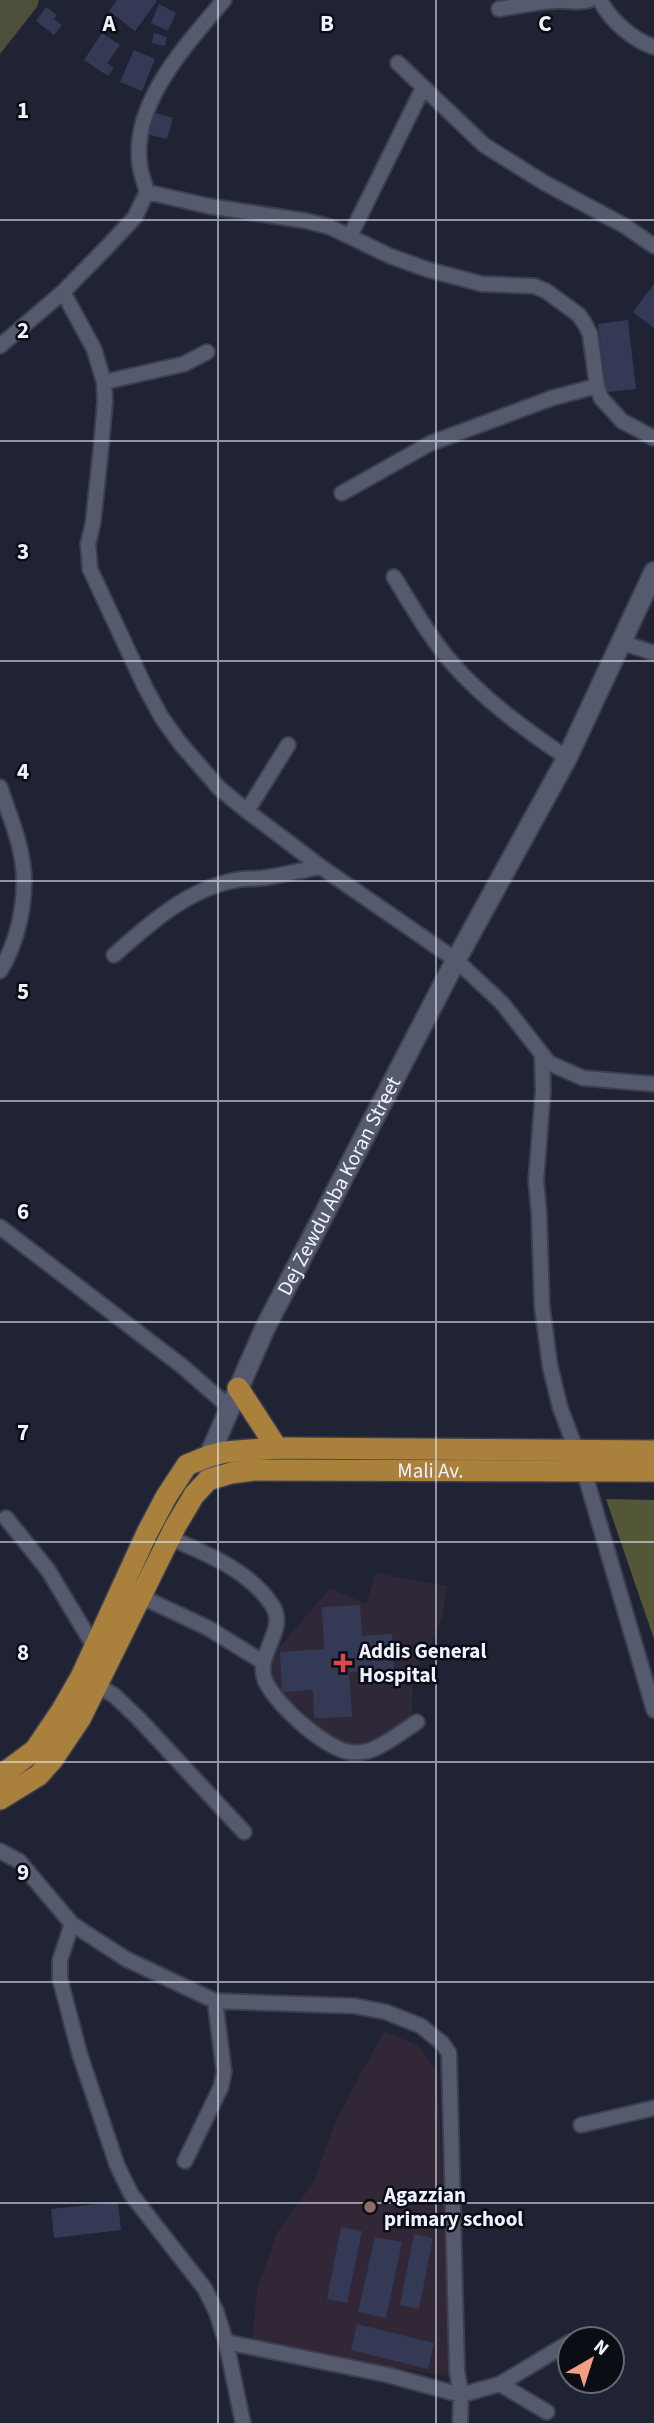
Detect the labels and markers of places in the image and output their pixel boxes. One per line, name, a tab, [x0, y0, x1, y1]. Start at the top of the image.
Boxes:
place label: Addis General Hospital	[358, 1636, 486, 1690]
marker: Addis General Hospital	[333, 1653, 353, 1673]
place label: Agazzian primary school	[383, 2180, 523, 2234]
marker: Agazzian primary school	[362, 2199, 378, 2215]

